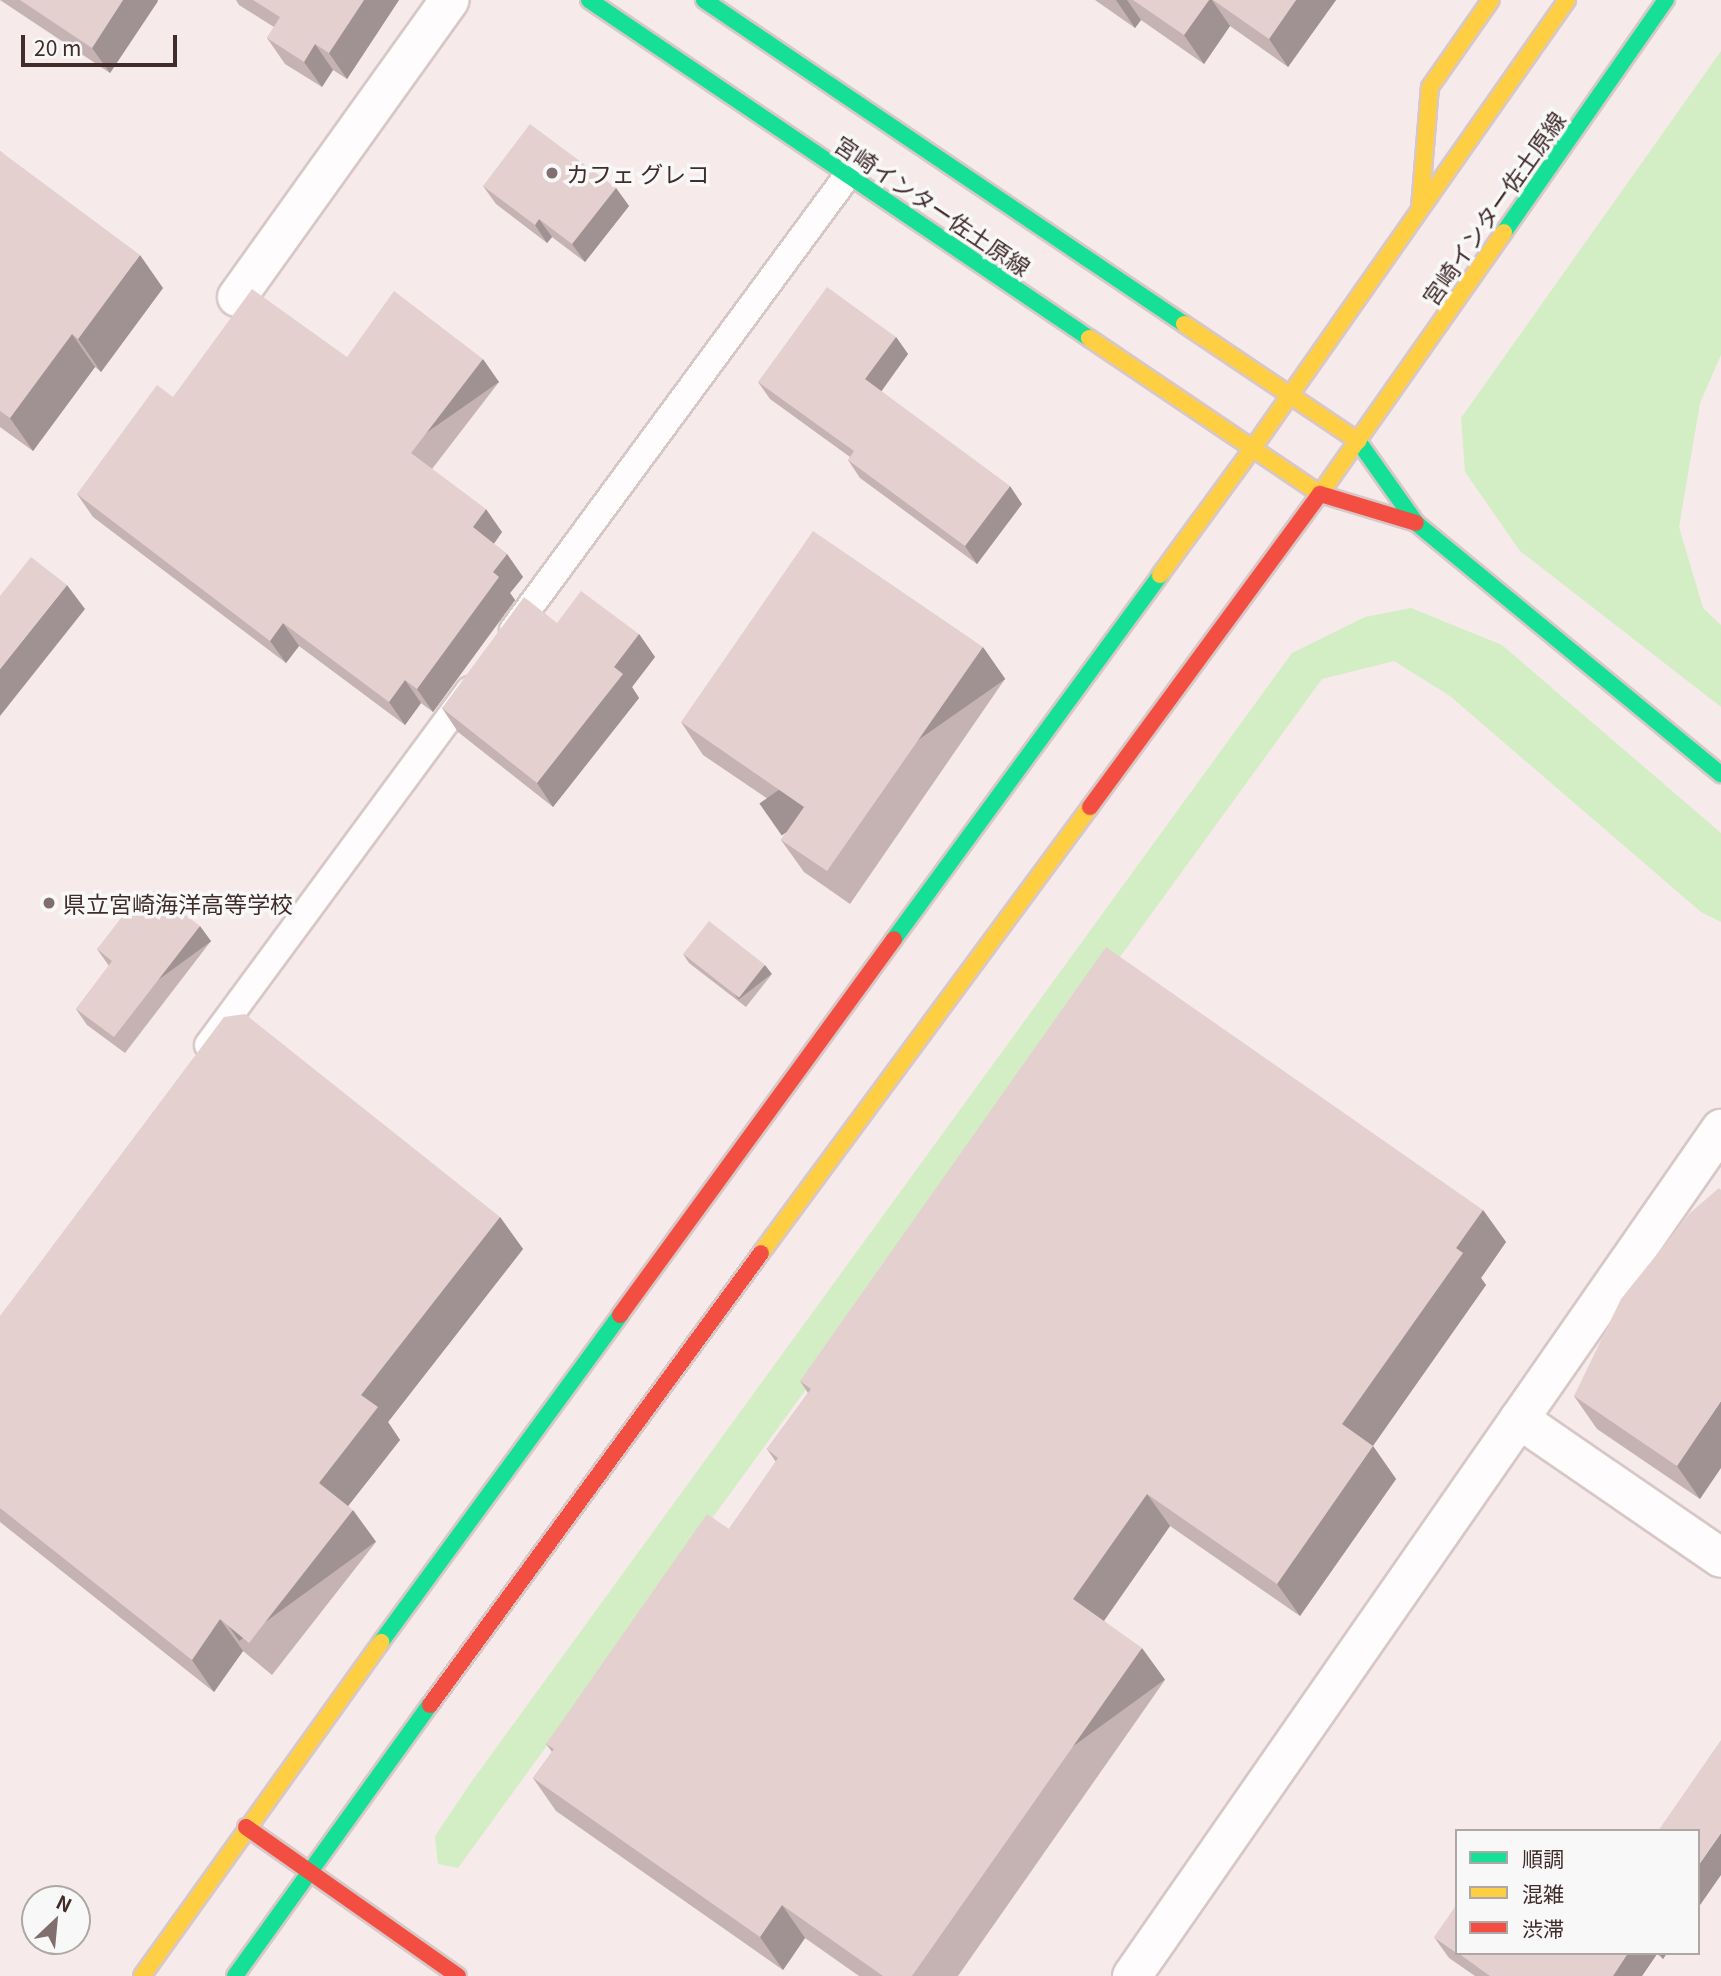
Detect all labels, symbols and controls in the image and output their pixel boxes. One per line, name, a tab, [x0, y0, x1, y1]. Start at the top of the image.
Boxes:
scale bar	[24, 21, 180, 65]
text: 20 m	[34, 32, 81, 62]
street label: 宮崎インター佐土原線	[1416, 106, 1570, 310]
street label: 宮崎インター佐土原線	[830, 129, 1036, 281]
place label: カフェ グレコ	[566, 159, 709, 187]
marker: カフェ グレコ	[544, 165, 560, 181]
place label: 県立宮崎海洋高等学校	[63, 889, 293, 917]
marker: 県立宮崎海洋高等学校	[41, 895, 57, 911]
legend	[1455, 1829, 1700, 1955]
text: 順調	[1522, 1843, 1564, 1873]
text: 混雑	[1522, 1878, 1564, 1908]
north arrow	[21, 1885, 91, 1955]
text: N	[52, 1887, 77, 1918]
text: 渋滞	[1522, 1913, 1564, 1943]

